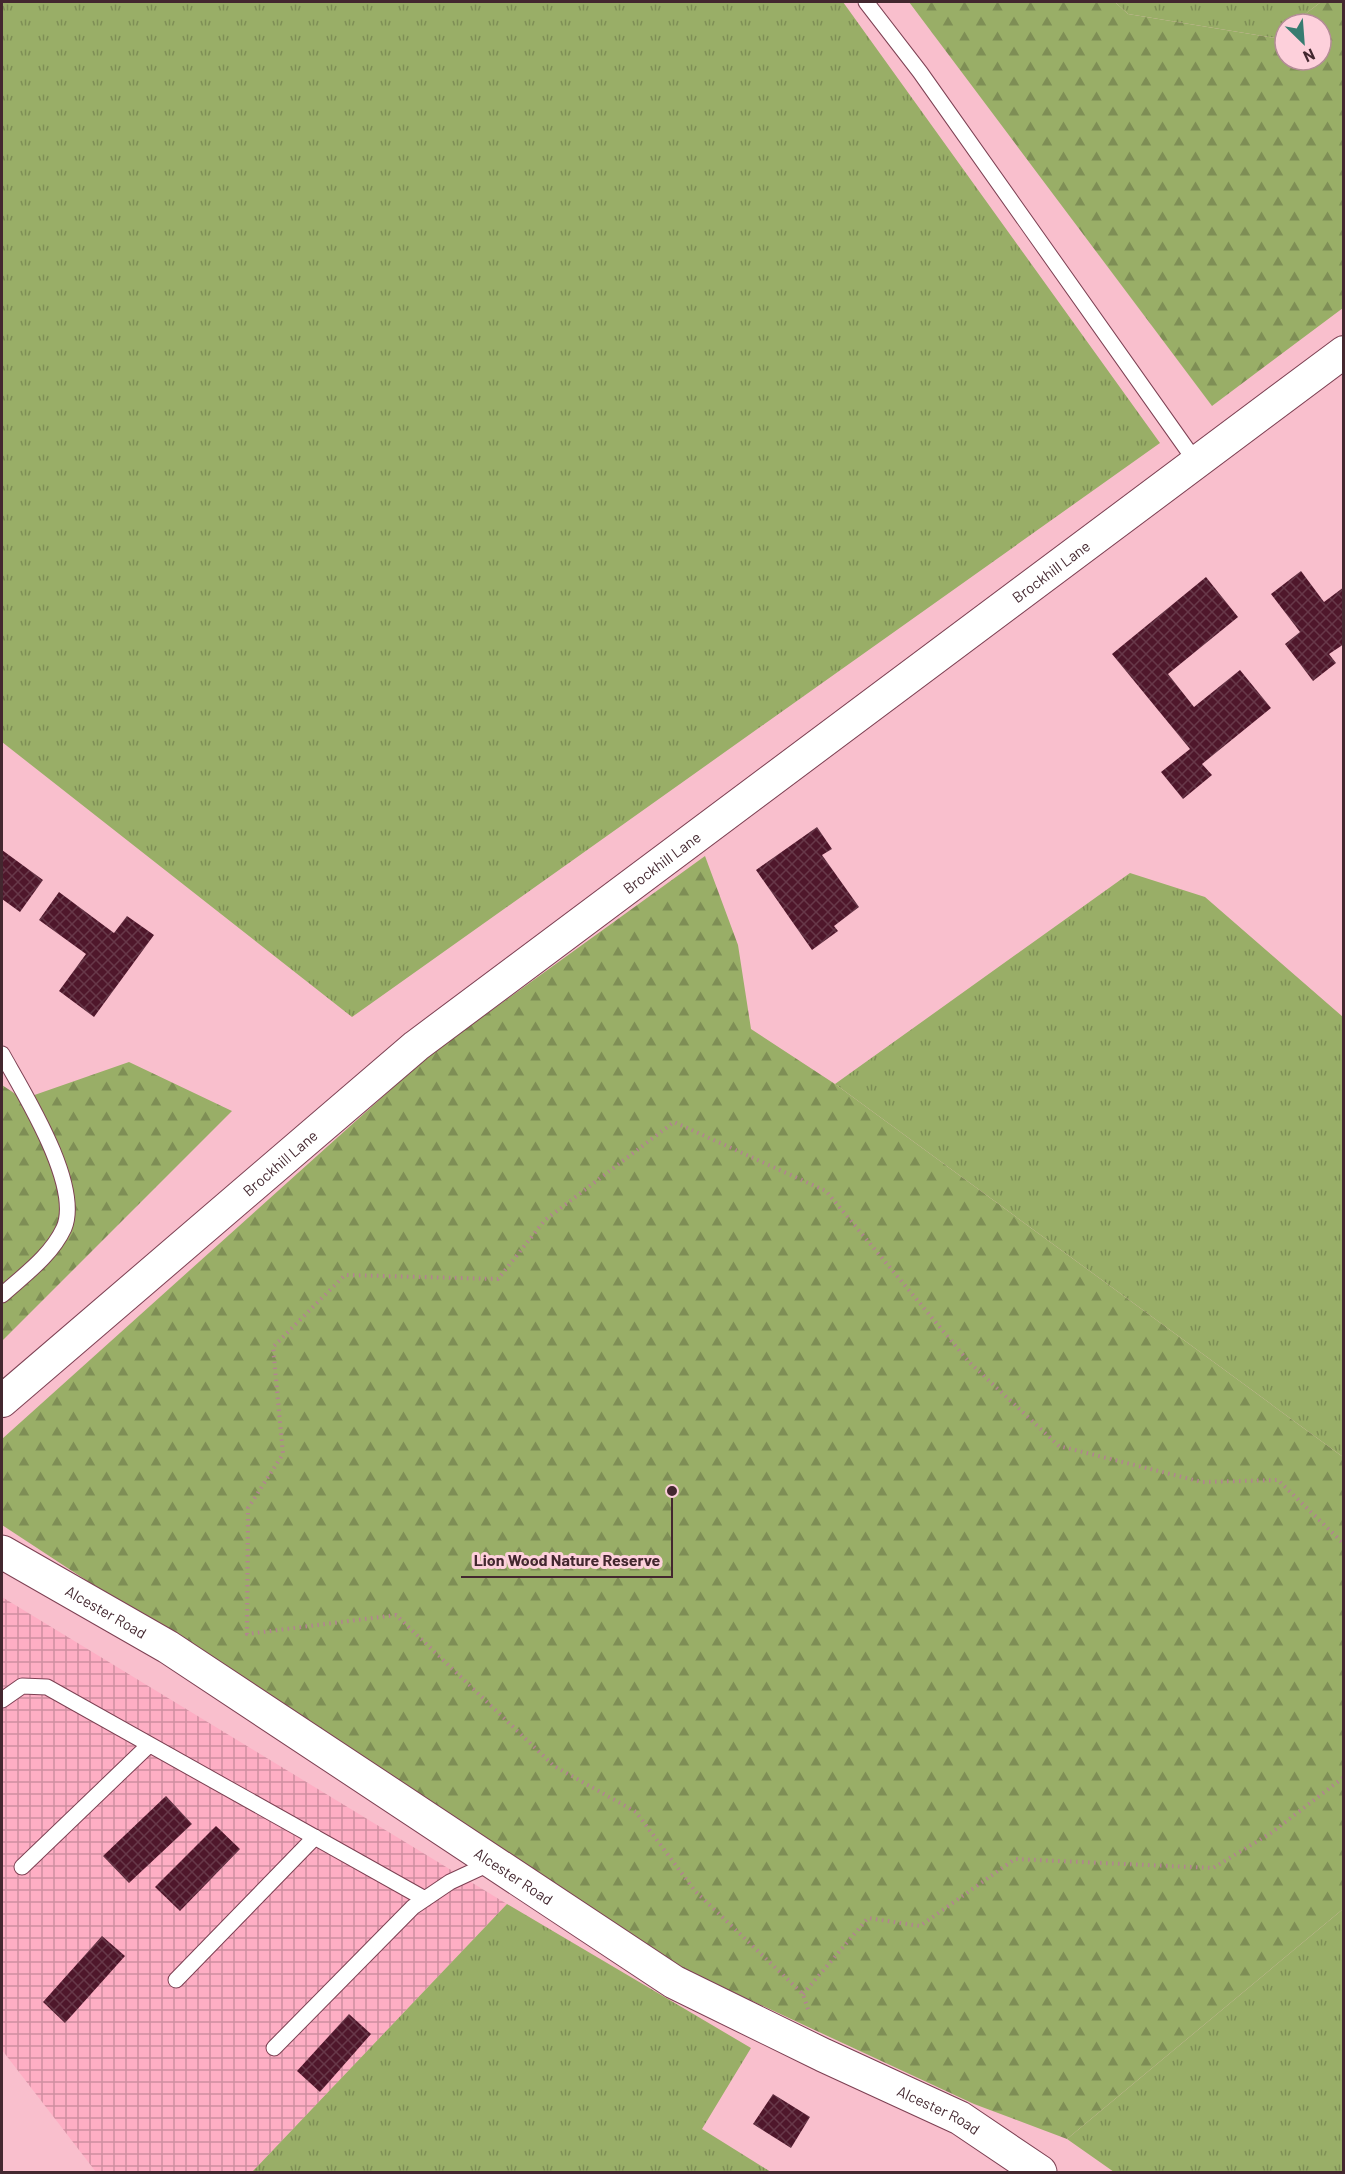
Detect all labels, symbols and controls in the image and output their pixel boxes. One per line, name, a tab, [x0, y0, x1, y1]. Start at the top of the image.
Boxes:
north arrow	[1273, 12, 1333, 72]
text: N	[1301, 45, 1318, 67]
street label: Brockhill Lane	[1008, 536, 1093, 606]
street label: Brockhill Lane	[619, 827, 704, 897]
street label: Brockhill Lane	[239, 1126, 321, 1200]
callout: Lion Wood Nature Reserve	[461, 1543, 672, 1577]
text: Lion Wood Nature Reserve	[474, 1550, 661, 1569]
street label: Alcester Road	[62, 1581, 150, 1642]
street label: Alcester Road	[471, 1844, 556, 1908]
street label: Alcester Road	[894, 2081, 984, 2138]

